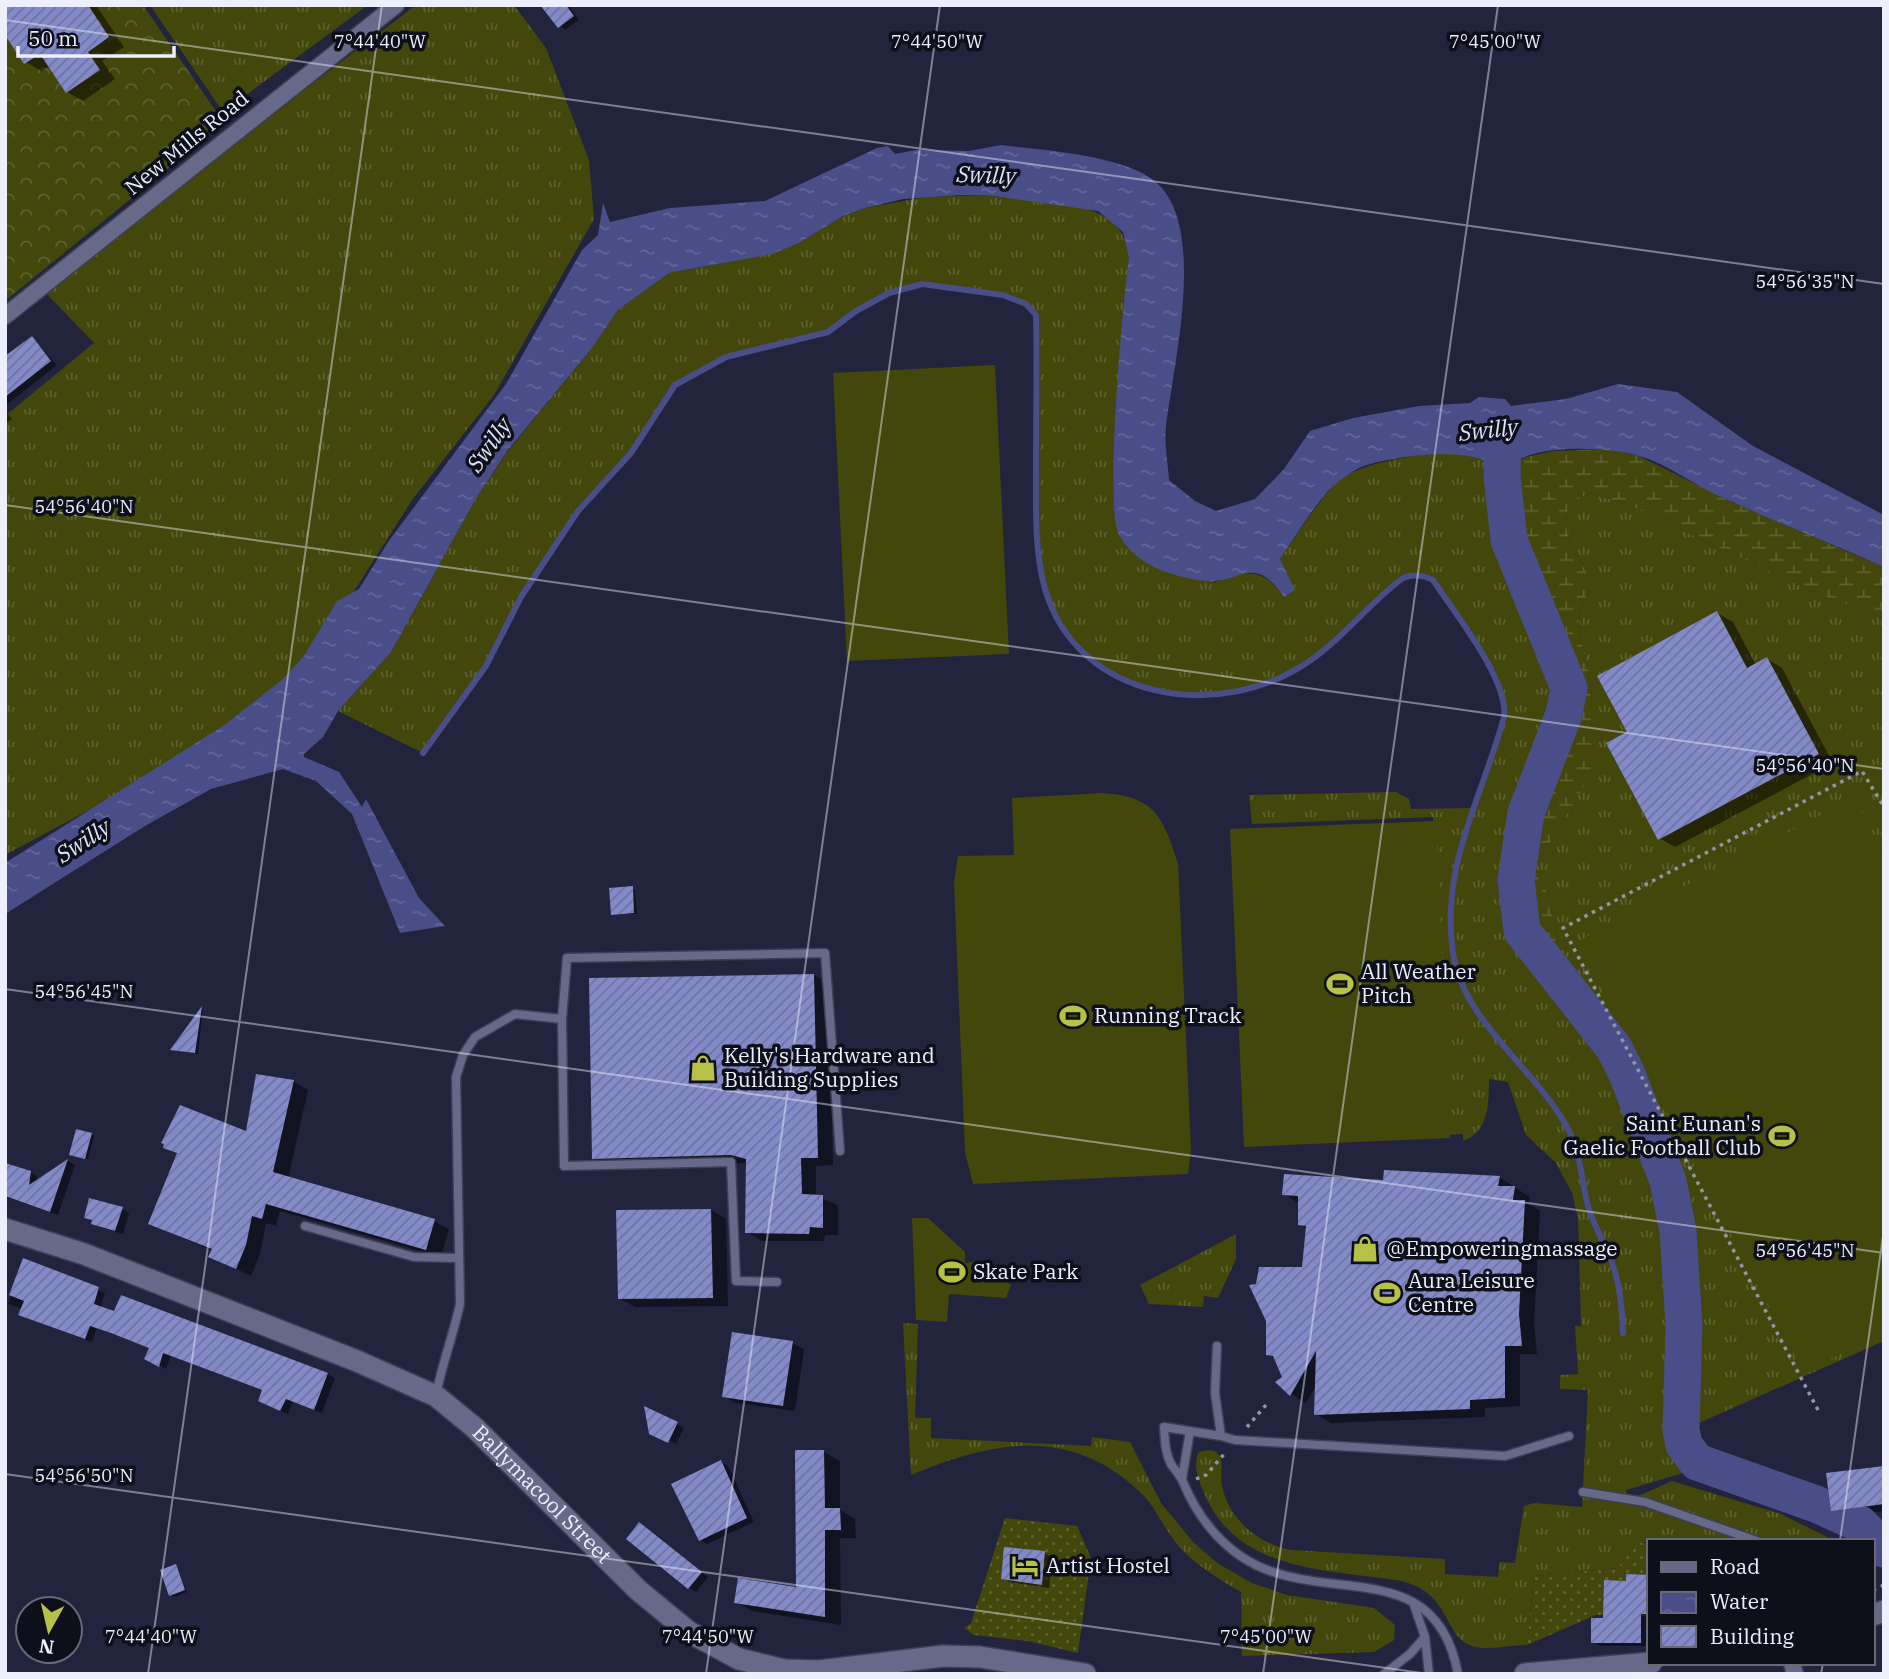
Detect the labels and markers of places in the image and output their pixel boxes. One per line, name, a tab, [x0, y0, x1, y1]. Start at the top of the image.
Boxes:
place label: All Weather Pitch	[1361, 957, 1477, 1009]
sports icon: All Weather Pitch	[1325, 969, 1355, 999]
sports icon: Running Track	[1058, 1001, 1088, 1031]
place label: Running Track	[1094, 1001, 1242, 1029]
place label: Kelly's Hardware and Building Supplies	[724, 1041, 935, 1093]
shop icon: Kelly's Hardware and Building Supplies	[688, 1053, 718, 1083]
place label: Saint Eunan's Gaelic Football Club	[1563, 1109, 1761, 1161]
sports icon: Saint Eunan's Gaelic Football Club	[1767, 1121, 1797, 1151]
shop icon: @Empoweringmassage	[1350, 1234, 1380, 1264]
place label: @Empoweringmassage	[1386, 1234, 1618, 1262]
sports icon: Skate Park	[937, 1257, 967, 1287]
place label: Skate Park	[973, 1257, 1079, 1285]
place label: Aura Leisure Centre	[1408, 1266, 1535, 1318]
sports icon: Aura Leisure Centre	[1372, 1278, 1402, 1308]
hotel icon: Artist Hostel	[1010, 1551, 1040, 1581]
place label: Artist Hostel	[1046, 1551, 1170, 1579]

